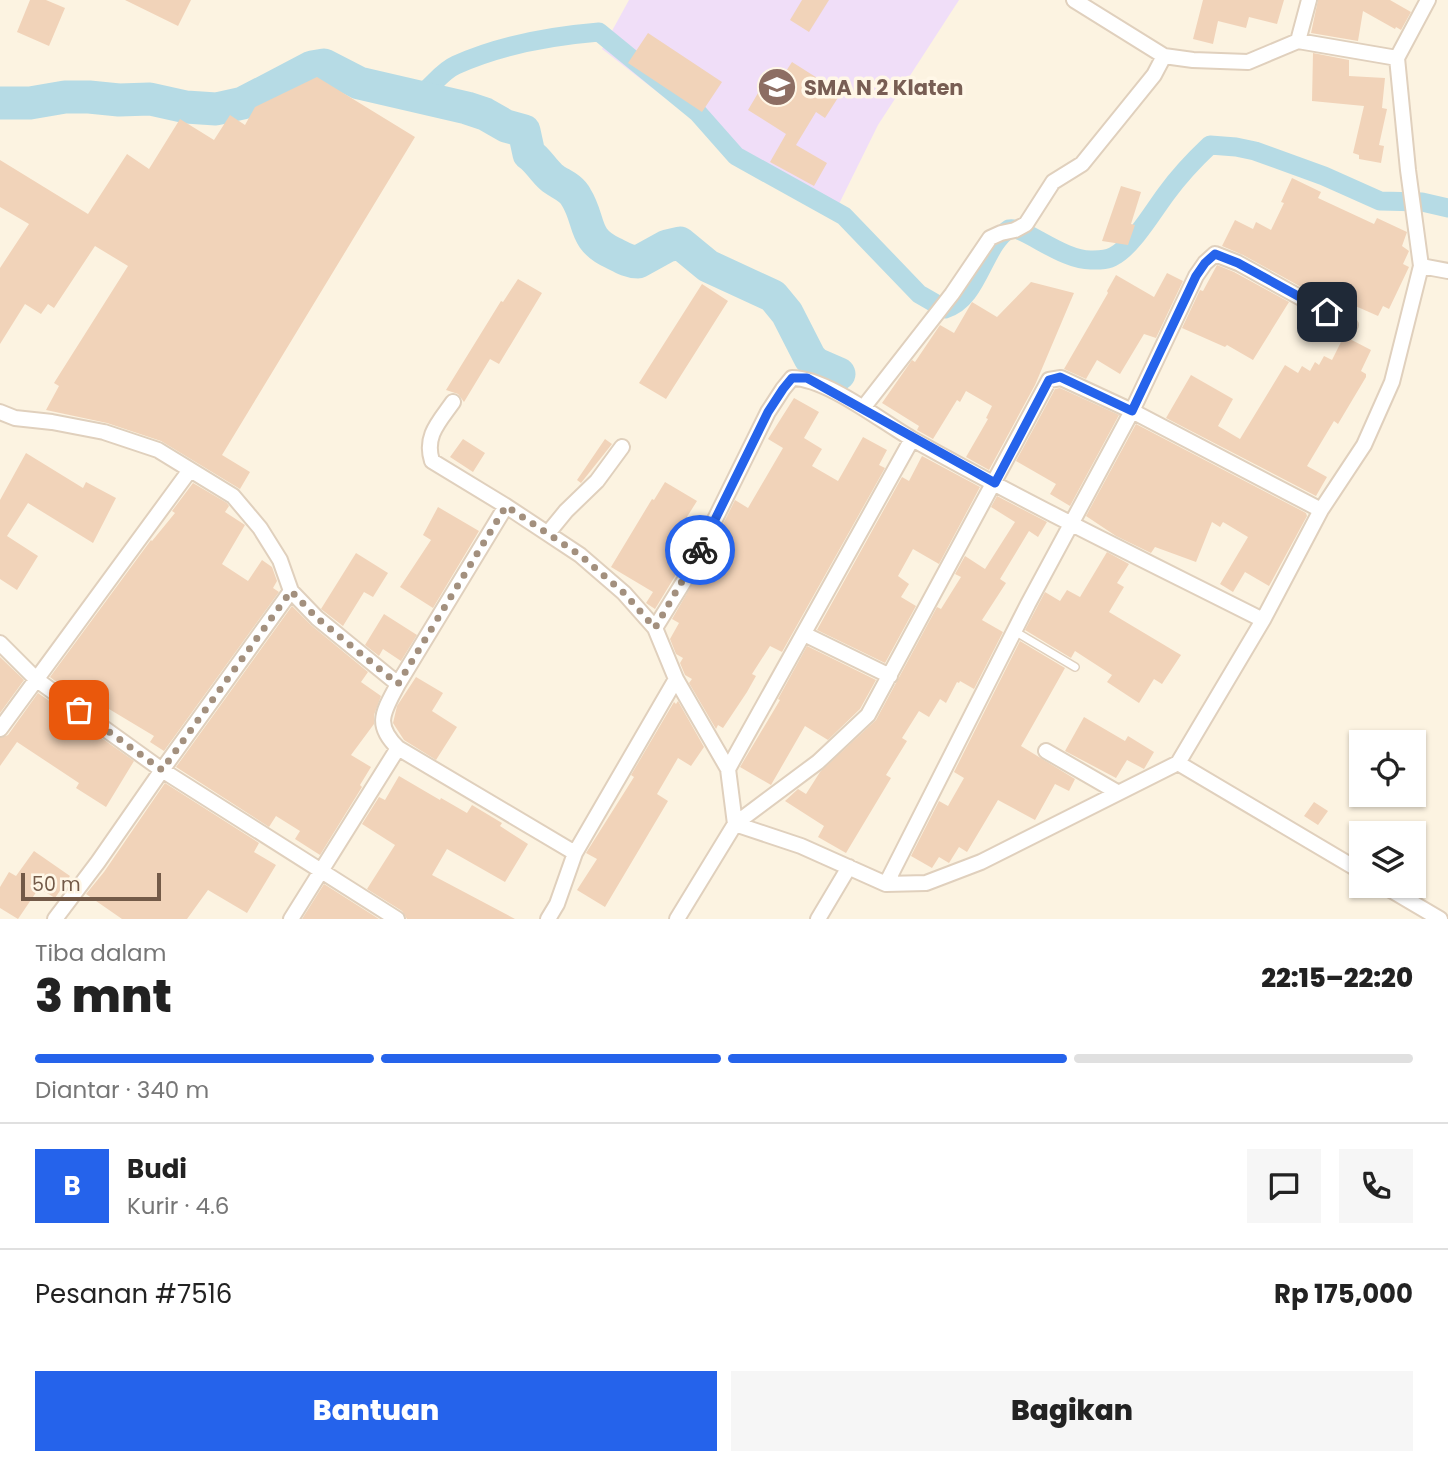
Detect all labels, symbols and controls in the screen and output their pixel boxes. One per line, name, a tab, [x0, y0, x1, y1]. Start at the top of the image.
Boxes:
school or university icon: SMA N 2 Klaten	[756, 66, 798, 108]
place label: SMA N 2 Klaten	[804, 73, 964, 102]
pin	[1297, 282, 1357, 342]
icon: home	[1308, 293, 1346, 331]
courier	[665, 515, 735, 585]
icon: bike	[681, 531, 719, 569]
pin	[49, 680, 109, 740]
icon: bag	[60, 691, 98, 729]
map controls	[1349, 730, 1426, 898]
button: locate	[1349, 730, 1426, 807]
button: layers	[1349, 821, 1426, 898]
scale bar	[21, 870, 161, 902]
text: 50 m	[32, 871, 81, 898]
text: Tiba dalam	[35, 937, 166, 969]
text: 22:15–22:20	[1261, 960, 1413, 996]
text: 3 mnt	[35, 964, 172, 1028]
text: Diantar · 340 m	[35, 1074, 209, 1106]
button: chat	[1247, 1149, 1321, 1223]
button: phone	[1339, 1149, 1413, 1223]
text: Budi	[127, 1151, 187, 1187]
text: B	[63, 1168, 81, 1204]
text: Kurir · 4.6	[127, 1190, 229, 1222]
text: Pesanan #7516	[35, 1276, 232, 1312]
text: Rp 175,000	[1274, 1276, 1413, 1312]
button: Bantuan	[35, 1371, 717, 1451]
button: Bagikan	[731, 1371, 1413, 1451]

